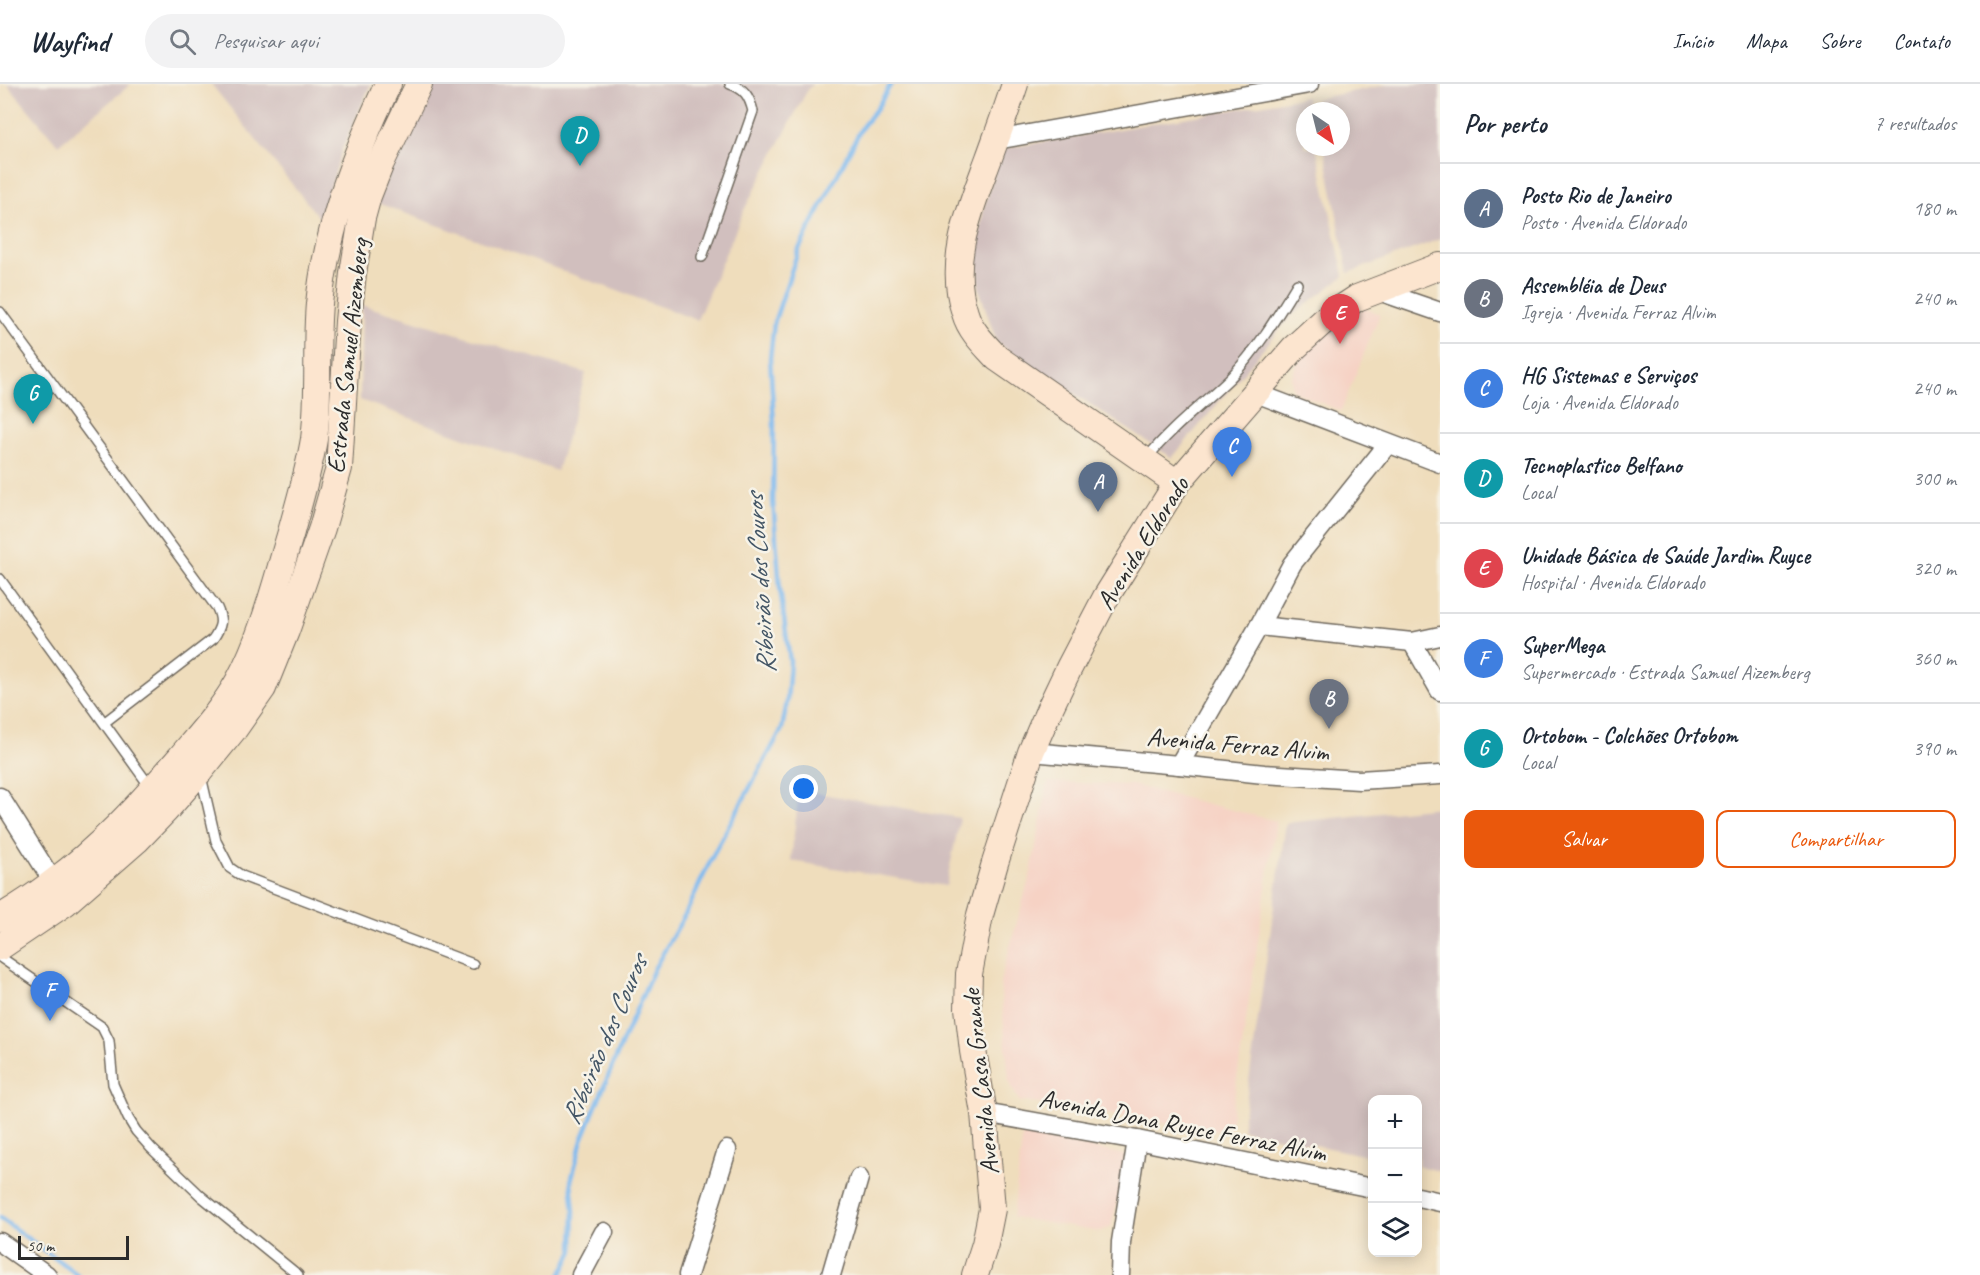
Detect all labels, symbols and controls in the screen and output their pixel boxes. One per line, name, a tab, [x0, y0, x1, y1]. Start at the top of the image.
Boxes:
search box	[145, 14, 565, 68]
text: Wayfind	[30, 24, 109, 59]
icon: search	[166, 25, 199, 58]
text: Pesquisar aqui	[214, 27, 318, 55]
text: Início	[1673, 28, 1713, 54]
text: Mapa	[1746, 28, 1787, 54]
text: Sobre	[1820, 28, 1860, 54]
text: Contato	[1893, 28, 1950, 54]
north arrow	[1296, 102, 1350, 156]
text: Por perto	[1464, 107, 1546, 140]
text: 7 resultados	[1874, 111, 1956, 136]
pin: D	[560, 116, 600, 166]
text: Posto Rio de Janeiro	[1521, 182, 1671, 210]
text: A	[1478, 196, 1489, 221]
text: 180 m	[1913, 196, 1956, 221]
text: Posto · Avenida Eldorado	[1521, 210, 1686, 235]
street label: Estrada Samuel Aizemberg	[319, 235, 376, 475]
text: Assembléia de Deus	[1521, 272, 1665, 300]
text: B	[1478, 286, 1489, 311]
text: 240 m	[1913, 286, 1956, 311]
pin: E	[1320, 294, 1360, 344]
text: Igreja · Avenida Ferraz Alvim	[1521, 300, 1716, 325]
text: HG Sistemas e Serviços	[1521, 362, 1696, 390]
pin: G	[14, 374, 52, 424]
text: C	[1479, 376, 1488, 401]
text: 240 m	[1913, 376, 1956, 401]
text: Loja · Avenida Eldorado	[1521, 390, 1678, 415]
pin: C	[1212, 428, 1252, 477]
text: Tecnoplastico Belfano	[1521, 452, 1682, 480]
pin: A	[1078, 462, 1118, 512]
text: D	[1478, 466, 1489, 491]
text: 300 m	[1913, 466, 1956, 491]
street label: Avenida Eldorado	[1089, 471, 1195, 615]
text: Local	[1521, 480, 1555, 505]
water label: Ribeirão dos Couros	[736, 489, 783, 675]
text: Unidade Básica de Saúde Jardim Ruyce	[1521, 542, 1810, 570]
text: E	[1478, 556, 1489, 581]
text: 320 m	[1913, 556, 1956, 581]
text: Hospital · Avenida Eldorado	[1521, 570, 1705, 595]
text: SuperMega	[1521, 632, 1604, 660]
text: F	[1479, 646, 1488, 671]
text: 360 m	[1913, 646, 1956, 671]
text: Supermercado · Estrada Samuel Aizemberg	[1521, 660, 1809, 685]
pin: B	[1310, 680, 1348, 729]
street label: Avenida Ferraz Alvim	[1146, 720, 1332, 769]
text: Ortobom - Colchões Ortobom	[1521, 722, 1737, 750]
text: G	[1479, 736, 1488, 761]
text: 390 m	[1913, 736, 1956, 761]
text: Local	[1521, 750, 1555, 775]
your location	[789, 774, 818, 803]
button: Salvar	[1464, 810, 1704, 868]
button: Compartilhar	[1716, 810, 1956, 868]
water label: Ribeirão dos Couros	[553, 946, 657, 1129]
pin: F	[31, 972, 70, 1021]
street label: Avenida Casa Grande	[954, 985, 1007, 1176]
street label: Avenida Dona Ruyce Ferraz Alvim	[1036, 1081, 1331, 1170]
map controls	[1368, 1095, 1422, 1257]
button: +	[1368, 1095, 1422, 1149]
button: −	[1368, 1149, 1422, 1203]
button: layers	[1368, 1203, 1422, 1257]
scale bar	[18, 1233, 129, 1260]
text: 50 m	[27, 1236, 54, 1256]

